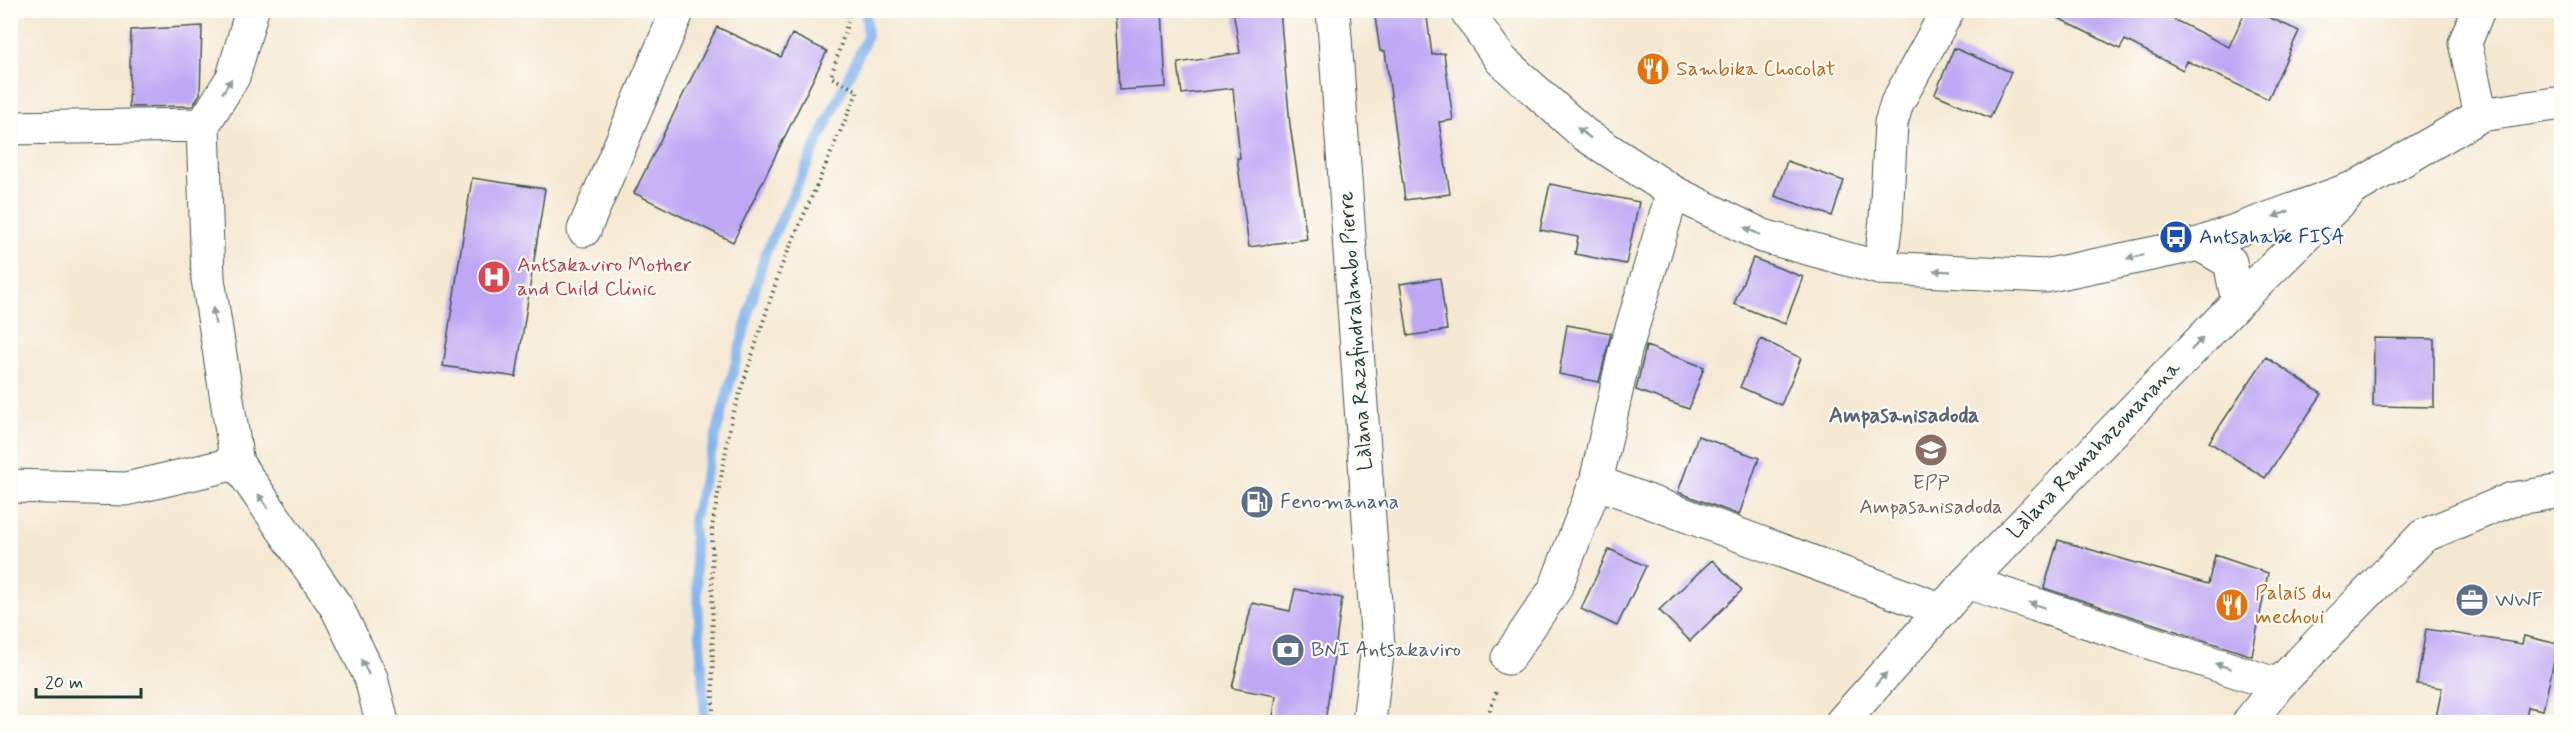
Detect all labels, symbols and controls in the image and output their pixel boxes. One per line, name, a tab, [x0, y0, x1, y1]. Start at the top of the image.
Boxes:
restaurant icon: Sambika Chocolat	[1635, 51, 1671, 87]
place label: Sambika Chocolat	[1676, 55, 1836, 83]
one-way arrow	[222, 78, 233, 94]
one-way arrow	[1576, 128, 1591, 140]
street label: Làlana Razafindralambo Pierre	[1332, 190, 1380, 472]
one-way arrow	[2272, 210, 2290, 219]
bus stop icon: Antsahabe FISA	[2158, 219, 2194, 255]
place label: Antsahabe FISA	[2199, 223, 2344, 251]
one-way arrow	[1743, 226, 1761, 236]
place label: Antsakaviro Mother and Child Clinic	[517, 251, 692, 303]
one-way arrow	[2125, 253, 2144, 262]
hospital icon: Antsakaviro Mother and Child Clinic	[476, 259, 512, 295]
one-way arrow	[1932, 266, 1951, 275]
one-way arrow	[209, 306, 218, 325]
one-way arrow	[2190, 338, 2204, 352]
street label: Làlana Ramahazomanana	[2001, 354, 2187, 545]
district label: Ampasanisadoda	[1829, 402, 1979, 430]
school or university icon: EPP Ampasanisadoda	[1913, 432, 1949, 468]
place label: EPP Ampasanisadoda	[1859, 469, 2003, 521]
fuel station icon: Fenomanana	[1239, 484, 1275, 520]
place label: Fenomanana	[1280, 488, 1399, 516]
one-way arrow	[258, 493, 269, 509]
place label: Palais du mechoui	[2255, 579, 2331, 631]
office icon: WWF	[2454, 582, 2490, 618]
place label: WWF	[2495, 586, 2543, 614]
restaurant icon: Palais du mechoui	[2214, 587, 2250, 623]
one-way arrow	[2028, 600, 2046, 610]
bank icon: BNI Antsakaviro	[1270, 632, 1306, 668]
place label: BNI Antsakaviro	[1311, 636, 1461, 664]
one-way arrow	[360, 658, 370, 675]
scale bar	[36, 661, 141, 699]
one-way arrow	[2214, 661, 2232, 671]
text: 20 m	[45, 671, 83, 695]
one-way arrow	[1874, 672, 1887, 687]

